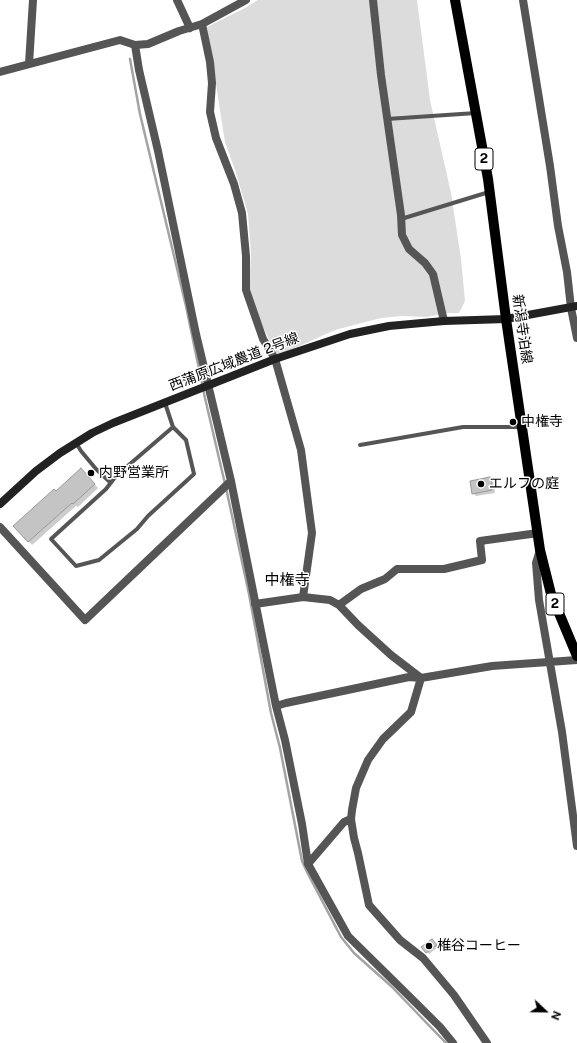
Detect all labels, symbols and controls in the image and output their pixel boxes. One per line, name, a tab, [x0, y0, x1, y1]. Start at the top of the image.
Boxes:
road number: 2	[475, 148, 493, 170]
street label: 新潟寺泊線	[509, 293, 535, 365]
street label: 西蒲原広域農道 2号線	[167, 329, 301, 395]
place label: 中権寺	[521, 414, 563, 430]
marker: 中権寺	[508, 417, 518, 427]
place label: 内野営業所	[99, 465, 169, 481]
marker: 内野営業所	[86, 468, 96, 478]
place label: エルフの庭	[489, 476, 559, 492]
marker: エルフの庭	[476, 479, 486, 489]
district label: 中権寺	[265, 571, 309, 589]
road number: 2	[546, 593, 564, 615]
place label: 椎谷コーヒー	[437, 938, 521, 954]
marker: 椎谷コーヒー	[424, 941, 434, 951]
north arrow	[525, 991, 565, 1031]
text: N	[549, 1009, 563, 1022]

